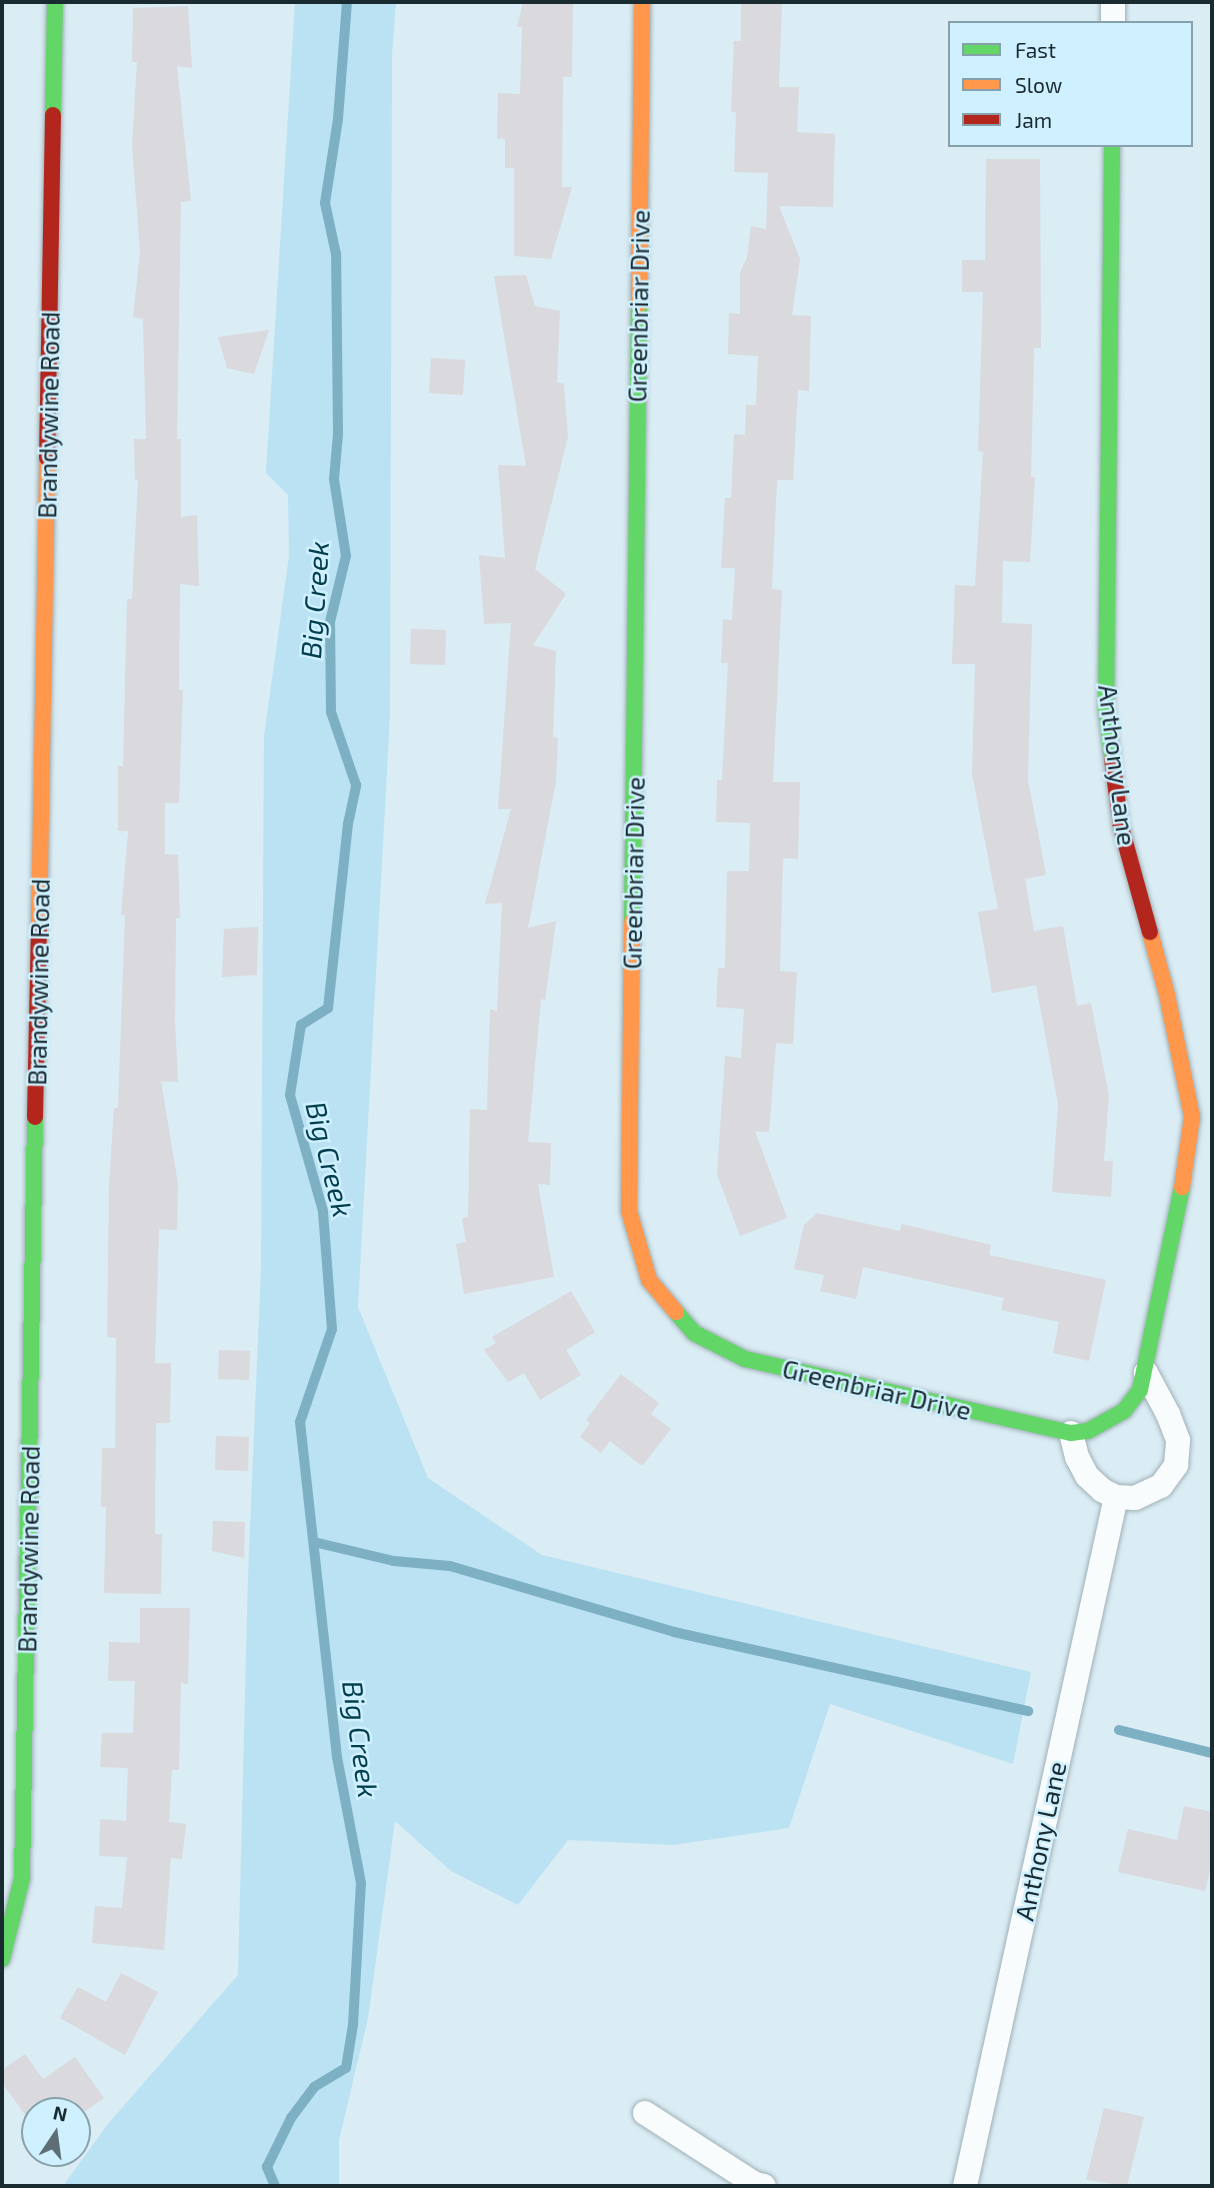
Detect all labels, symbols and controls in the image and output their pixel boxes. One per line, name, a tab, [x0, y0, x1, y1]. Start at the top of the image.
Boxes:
legend	[948, 21, 1193, 147]
text: Fast	[1015, 37, 1056, 62]
text: Slow	[1015, 72, 1062, 97]
text: Jam	[1015, 107, 1052, 132]
street label: Greenbriar Drive	[621, 209, 655, 403]
street label: Brandywine Road	[31, 311, 65, 519]
water label: Big Creek	[293, 540, 335, 660]
street label: Anthony Lane	[1093, 682, 1143, 848]
street label: Greenbriar Drive	[616, 776, 650, 970]
street label: Brandywine Road	[21, 878, 55, 1086]
water label: Big Creek	[299, 1098, 361, 1220]
street label: Greenbriar Drive	[779, 1352, 975, 1426]
street label: Brandywine Road	[11, 1445, 45, 1653]
water label: Big Creek	[336, 1678, 386, 1800]
street label: Anthony Lane	[1008, 1758, 1072, 1924]
north arrow	[21, 2097, 91, 2167]
text: N	[51, 2100, 70, 2126]

